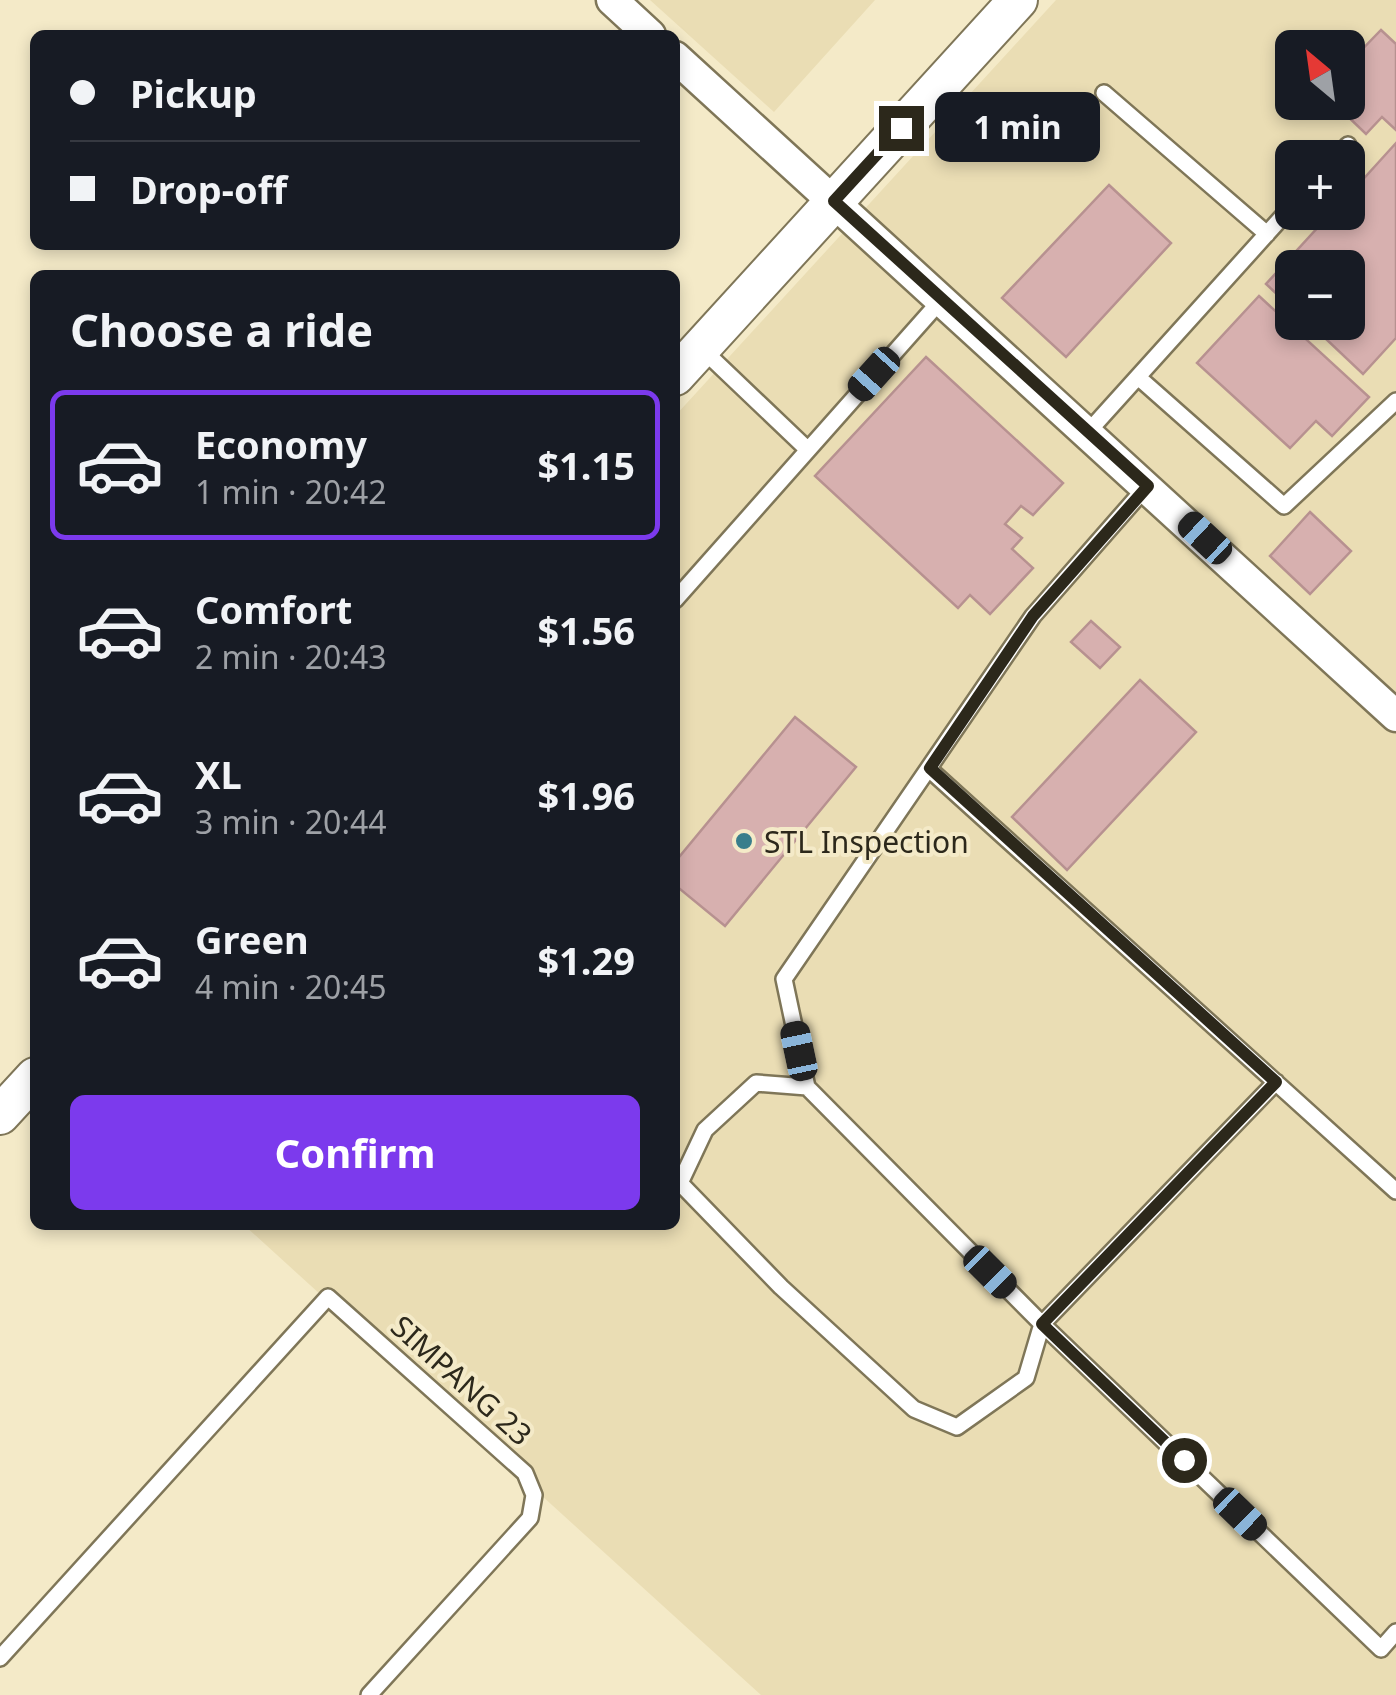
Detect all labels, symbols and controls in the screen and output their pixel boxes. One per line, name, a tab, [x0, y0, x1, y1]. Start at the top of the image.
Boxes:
north arrow	[1275, 30, 1365, 120]
map controls	[1275, 30, 1365, 340]
text: Pickup	[130, 67, 257, 119]
callout: 1 min	[936, 93, 1101, 163]
text: 1 min	[973, 105, 1062, 148]
route end	[879, 106, 924, 151]
button: +	[1275, 140, 1365, 230]
text: Drop-off	[130, 163, 287, 215]
button: −	[1275, 250, 1365, 340]
text: Choose a ride	[70, 299, 373, 360]
car	[843, 342, 905, 406]
text: Economy	[195, 418, 367, 470]
icon: car	[75, 420, 165, 510]
text: $1.15	[537, 439, 635, 491]
text: 1 min · 20:42	[195, 470, 387, 513]
car	[1173, 507, 1237, 569]
text: Comfort	[195, 583, 352, 635]
icon: car	[75, 585, 165, 675]
text: $1.56	[537, 604, 635, 656]
text: 2 min · 20:43	[195, 635, 387, 678]
text: XL	[195, 748, 242, 800]
icon: car	[75, 750, 165, 840]
text: $1.96	[537, 769, 635, 821]
text: 3 min · 20:44	[195, 800, 387, 843]
place label: STL Inspection	[764, 821, 969, 862]
marker: STL Inspection	[733, 830, 755, 852]
text: Green	[195, 913, 309, 965]
icon: car	[75, 915, 165, 1005]
text: $1.29	[537, 934, 635, 986]
text: 4 min · 20:45	[195, 965, 387, 1008]
car	[778, 1019, 820, 1083]
button: Confirm	[70, 1095, 640, 1210]
car	[958, 1240, 1022, 1304]
street label: SIMPANG 23	[383, 1306, 541, 1454]
route start	[1162, 1438, 1207, 1483]
car	[1208, 1482, 1272, 1546]

